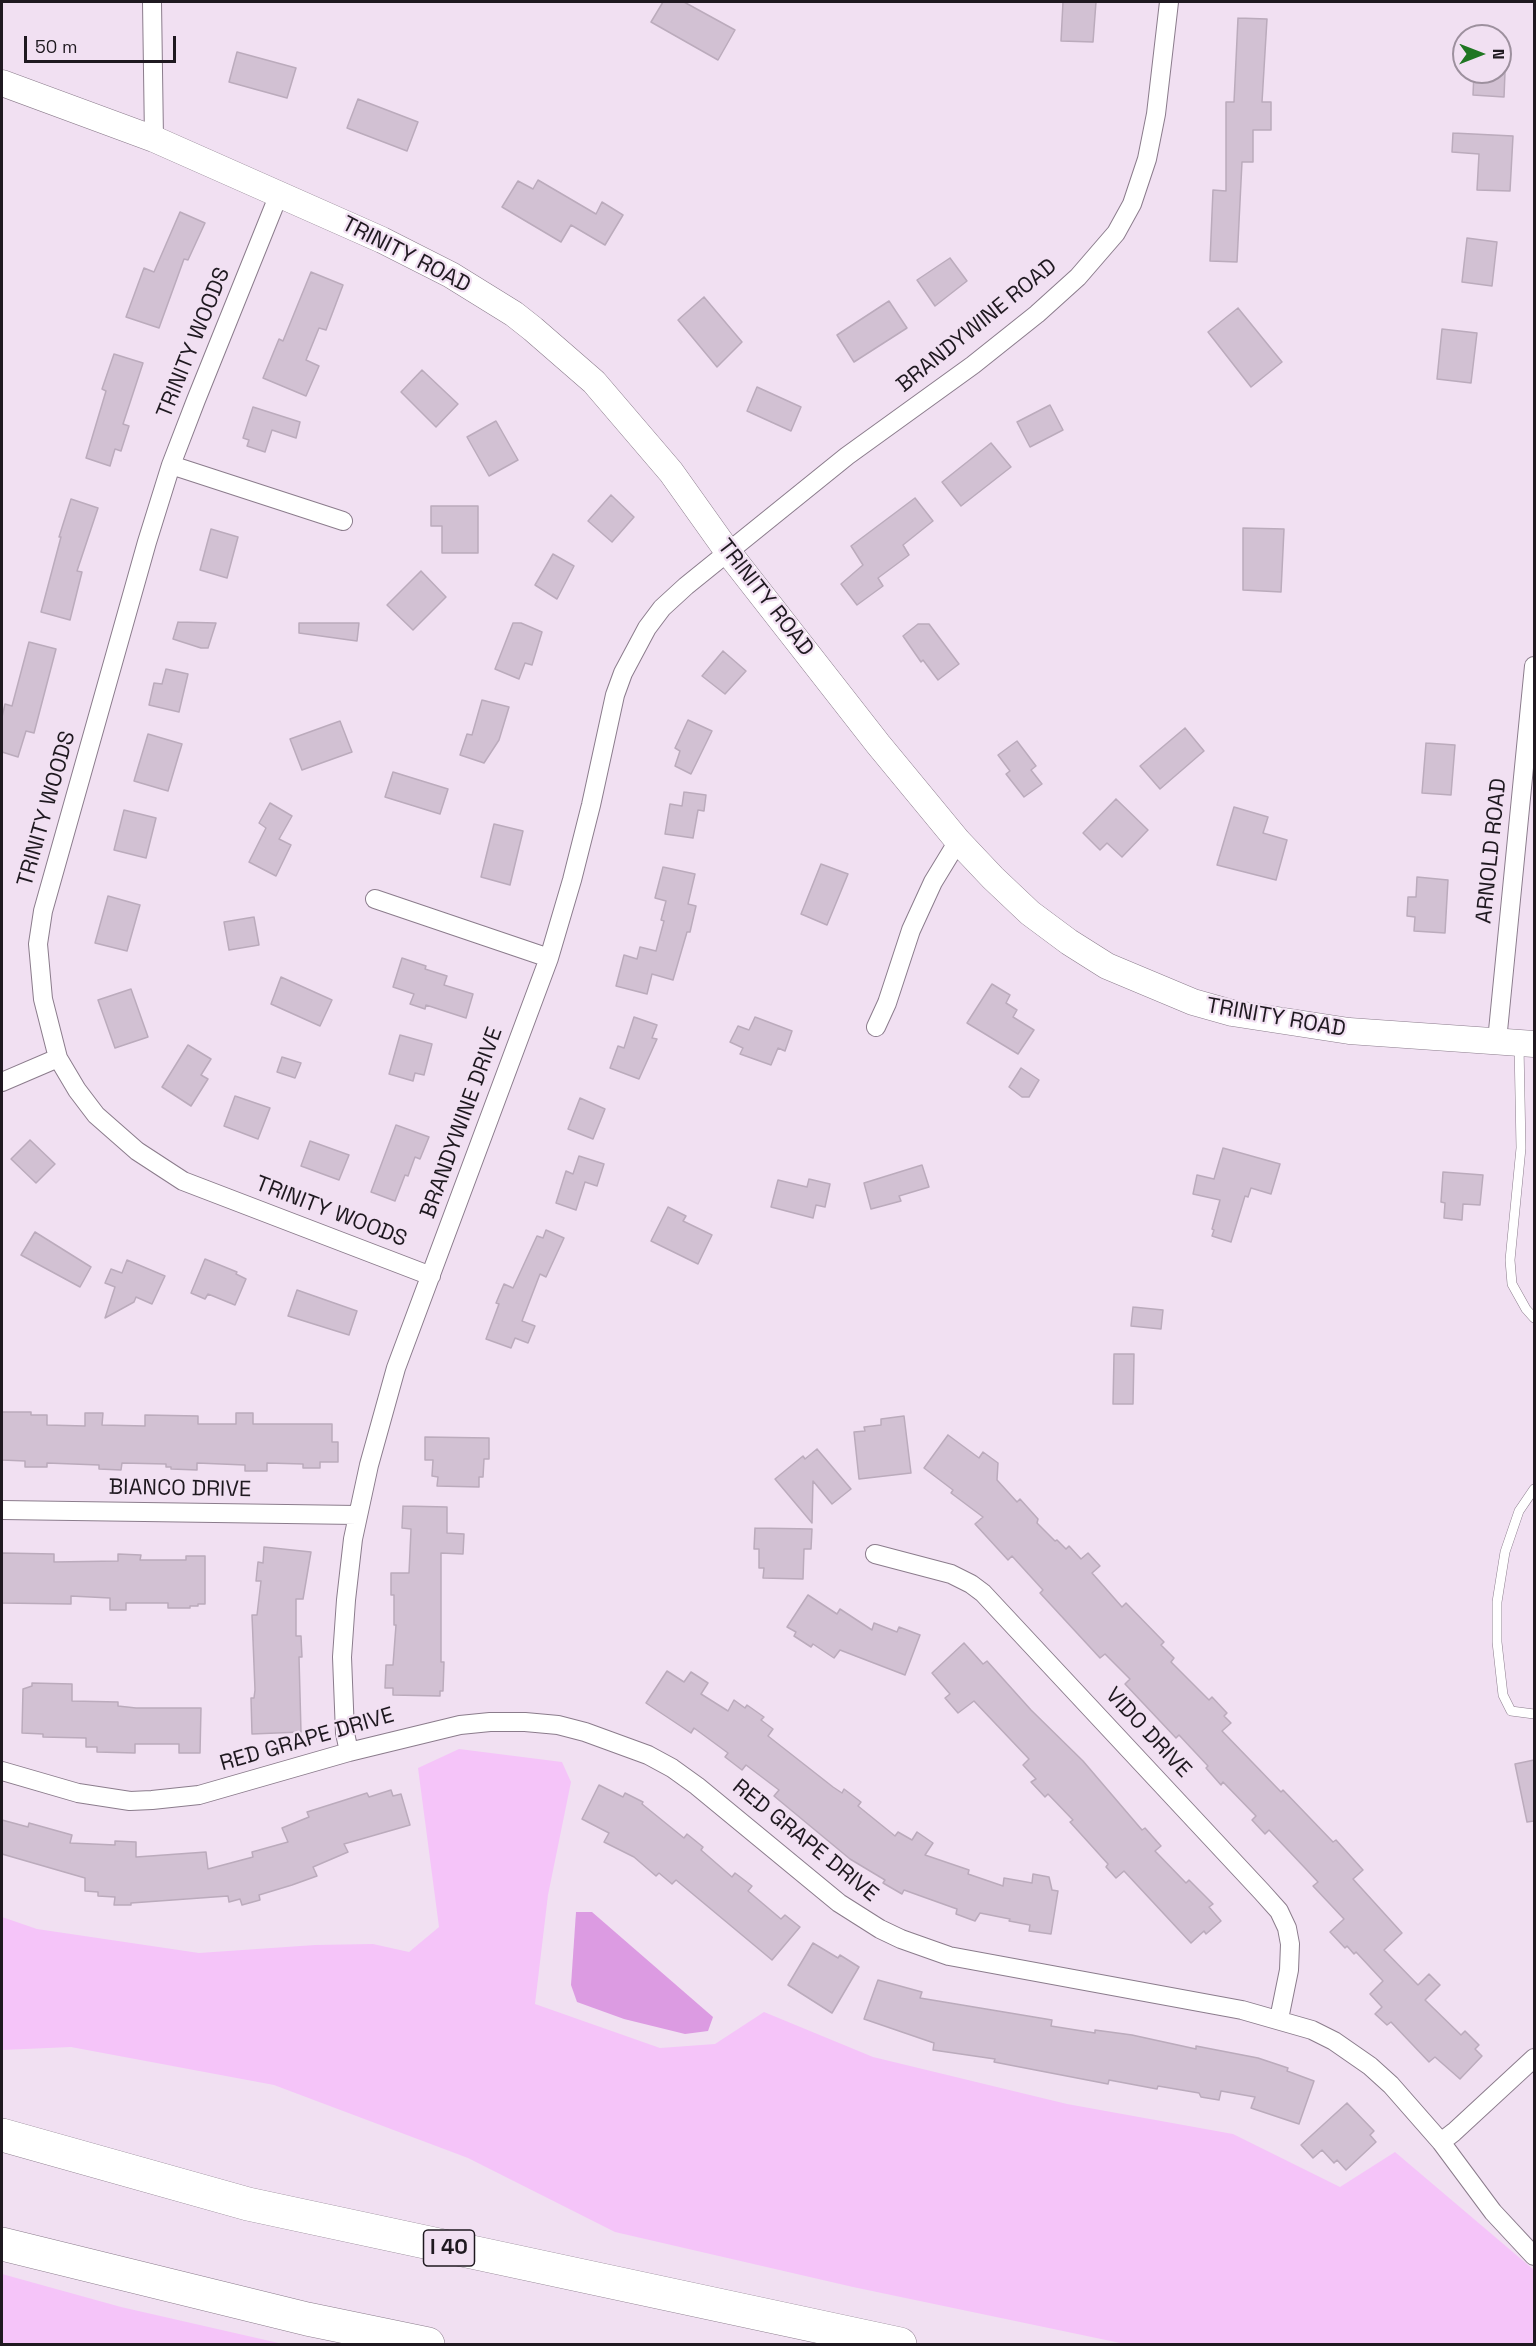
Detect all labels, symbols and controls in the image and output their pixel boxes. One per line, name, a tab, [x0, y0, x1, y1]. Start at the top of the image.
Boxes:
scale bar	[27, 24, 178, 62]
north arrow	[1452, 24, 1512, 84]
text: 50 m	[35, 35, 77, 58]
text: N	[1488, 49, 1509, 59]
street label: TRINITY ROAD	[337, 211, 475, 299]
street label: BRANDYWINE ROAD	[892, 253, 1062, 399]
street label: TRINITY WOODS	[152, 264, 236, 422]
street label: TRINITY ROAD	[711, 534, 819, 662]
street label: TRINITY WOODS	[12, 728, 82, 890]
street label: ARNOLD ROAD	[1471, 777, 1513, 925]
street label: TRINITY ROAD	[1204, 993, 1348, 1043]
street label: BRANDYWINE DRIVE	[415, 1024, 509, 1222]
street label: TRINITY WOODS	[251, 1171, 411, 1253]
street label: BIANCO DRIVE	[108, 1475, 252, 1503]
street label: VIDO DRIVE	[1100, 1682, 1196, 1784]
street label: RED GRAPE DRIVE	[217, 1703, 397, 1777]
street label: RED GRAPE DRIVE	[727, 1774, 883, 1908]
road number: I 40	[424, 2230, 474, 2266]

